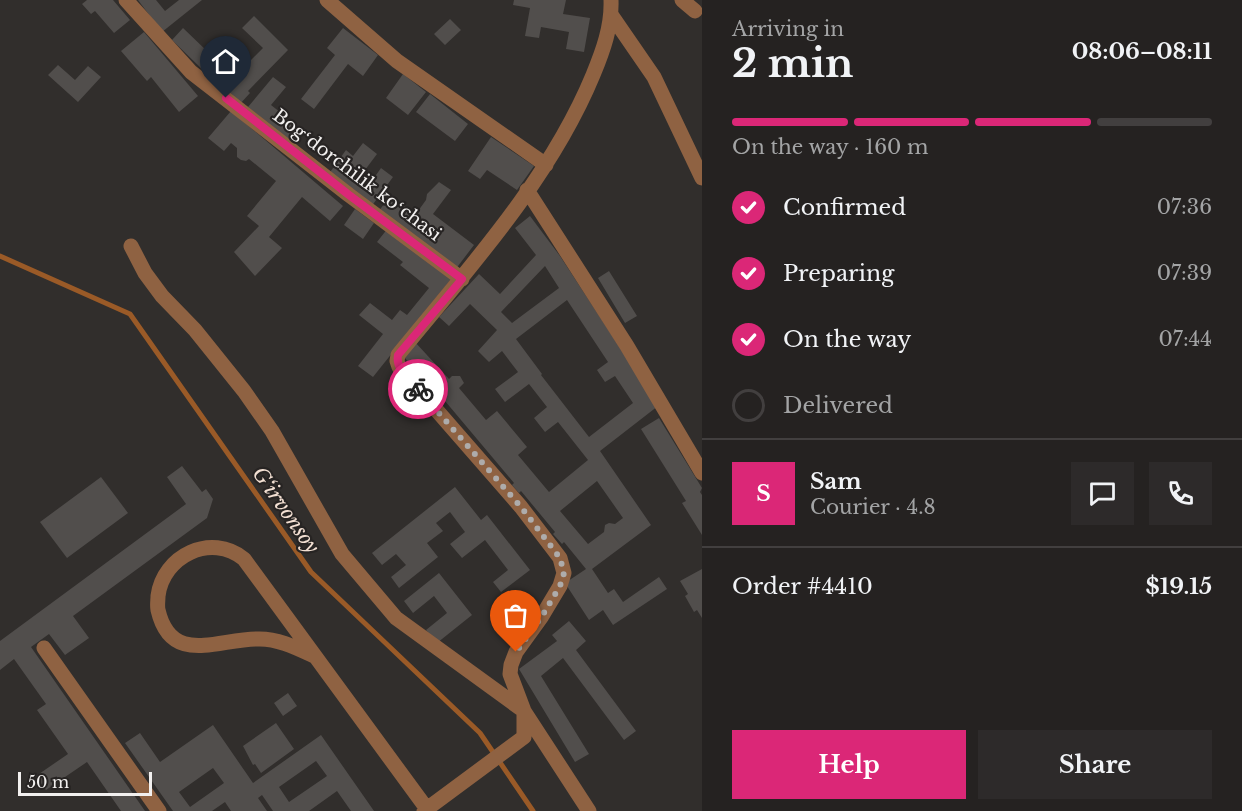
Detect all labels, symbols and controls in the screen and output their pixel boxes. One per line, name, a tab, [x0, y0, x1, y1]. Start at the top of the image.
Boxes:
text: Arriving in	[732, 17, 844, 41]
pin	[200, 36, 251, 98]
text: 08:06–08:11	[1072, 38, 1212, 65]
text: 2 min	[732, 39, 853, 88]
icon: home	[209, 45, 242, 78]
street label: Bogʻdorchilik koʻchasi	[268, 104, 446, 246]
text: On the way · 160 m	[732, 135, 929, 159]
icon: check	[732, 191, 765, 224]
text: Confirmed	[783, 194, 906, 221]
text: 07:36	[1157, 195, 1212, 219]
icon: check	[732, 257, 765, 290]
text: Preparing	[783, 260, 894, 287]
text: 07:39	[1157, 261, 1212, 285]
icon: check	[732, 323, 765, 356]
text: On the way	[783, 326, 911, 353]
text: 07:44	[1159, 327, 1212, 351]
courier	[388, 359, 448, 419]
icon: bike	[402, 373, 435, 406]
text: Delivered	[783, 392, 893, 419]
water label: G‘irvonsoy	[247, 462, 325, 558]
button: chat	[1071, 462, 1134, 525]
button: phone	[1149, 462, 1212, 525]
text: Sam	[810, 468, 862, 495]
text: S	[756, 480, 771, 507]
text: Courier · 4.8	[810, 495, 936, 519]
text: Order #4410	[732, 573, 873, 600]
text: $19.15	[1146, 573, 1212, 600]
pin	[490, 590, 541, 652]
icon: bag	[499, 599, 532, 632]
button: Help	[732, 730, 966, 799]
button: Share	[978, 730, 1212, 799]
scale bar	[18, 769, 152, 796]
text: 50 m	[27, 772, 69, 792]

